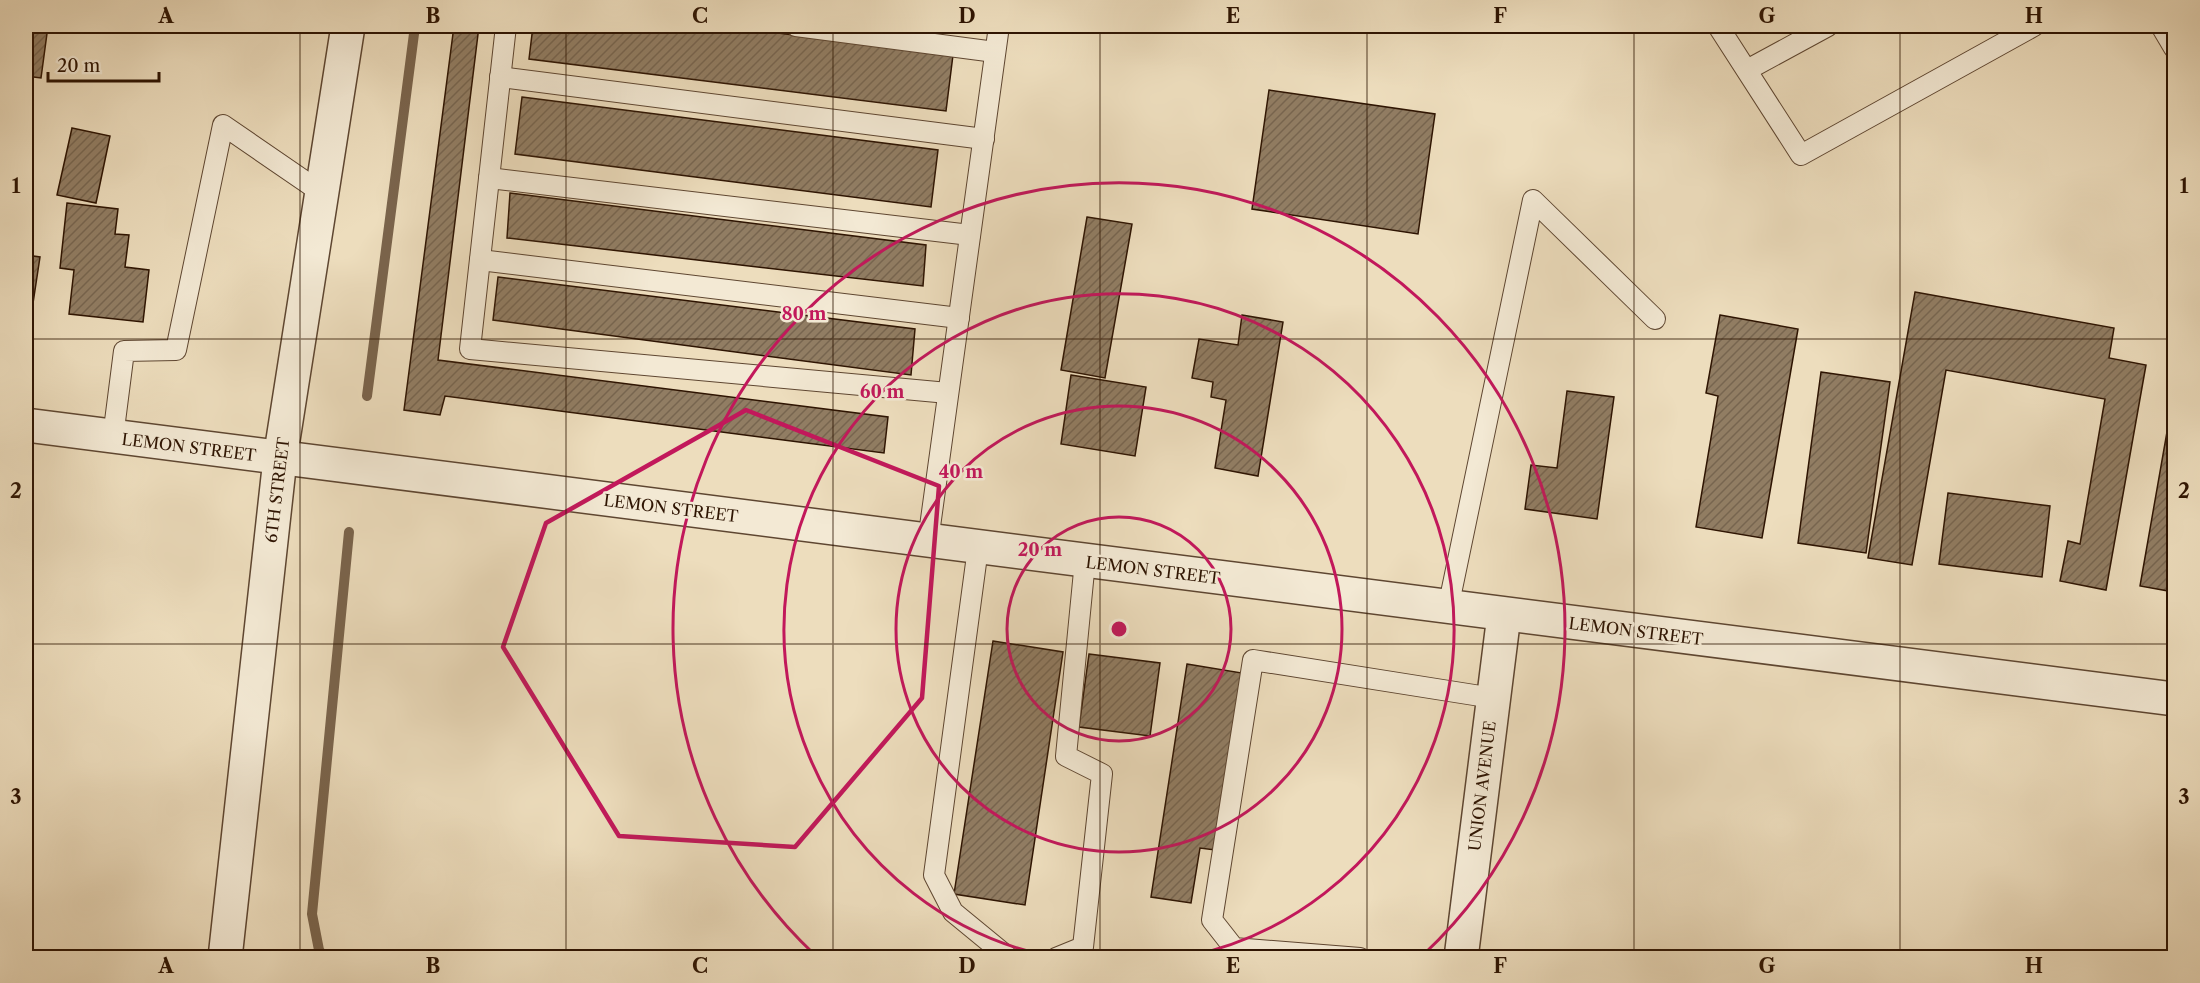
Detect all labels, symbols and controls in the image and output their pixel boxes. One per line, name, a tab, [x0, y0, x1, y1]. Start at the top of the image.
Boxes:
text: A	[157, 4, 174, 28]
text: B	[426, 4, 441, 28]
text: C	[692, 4, 708, 28]
text: D	[958, 4, 976, 28]
text: E	[1226, 4, 1240, 28]
text: F	[1493, 4, 1507, 28]
text: G	[1759, 4, 1776, 28]
text: H	[2025, 4, 2043, 28]
scale bar	[48, 45, 159, 83]
text: 20 m	[57, 55, 101, 77]
text: 1	[12, 174, 21, 198]
text: 1	[2180, 174, 2189, 198]
text: 80 m	[781, 303, 827, 325]
text: 60 m	[860, 381, 904, 403]
street label: LEMON STREET	[121, 429, 257, 465]
street label: 6TH STREET	[261, 436, 293, 544]
text: 40 m	[939, 461, 983, 483]
text: 2	[10, 479, 22, 503]
text: 2	[2178, 479, 2190, 503]
street label: LEMON STREET	[603, 490, 739, 526]
text: 20 m	[1018, 539, 1062, 561]
street label: LEMON STREET	[1085, 552, 1221, 588]
street label: LEMON STREET	[1568, 613, 1704, 649]
centre of rings	[1109, 619, 1129, 639]
street label: UNION AVENUE	[1464, 720, 1500, 852]
text: 3	[10, 785, 22, 809]
text: 3	[2178, 785, 2190, 809]
text: A	[157, 954, 174, 978]
text: B	[426, 954, 441, 978]
text: C	[692, 954, 708, 978]
text: D	[958, 954, 976, 978]
text: E	[1226, 954, 1240, 978]
text: F	[1493, 954, 1507, 978]
text: G	[1759, 954, 1776, 978]
text: H	[2025, 954, 2043, 978]

